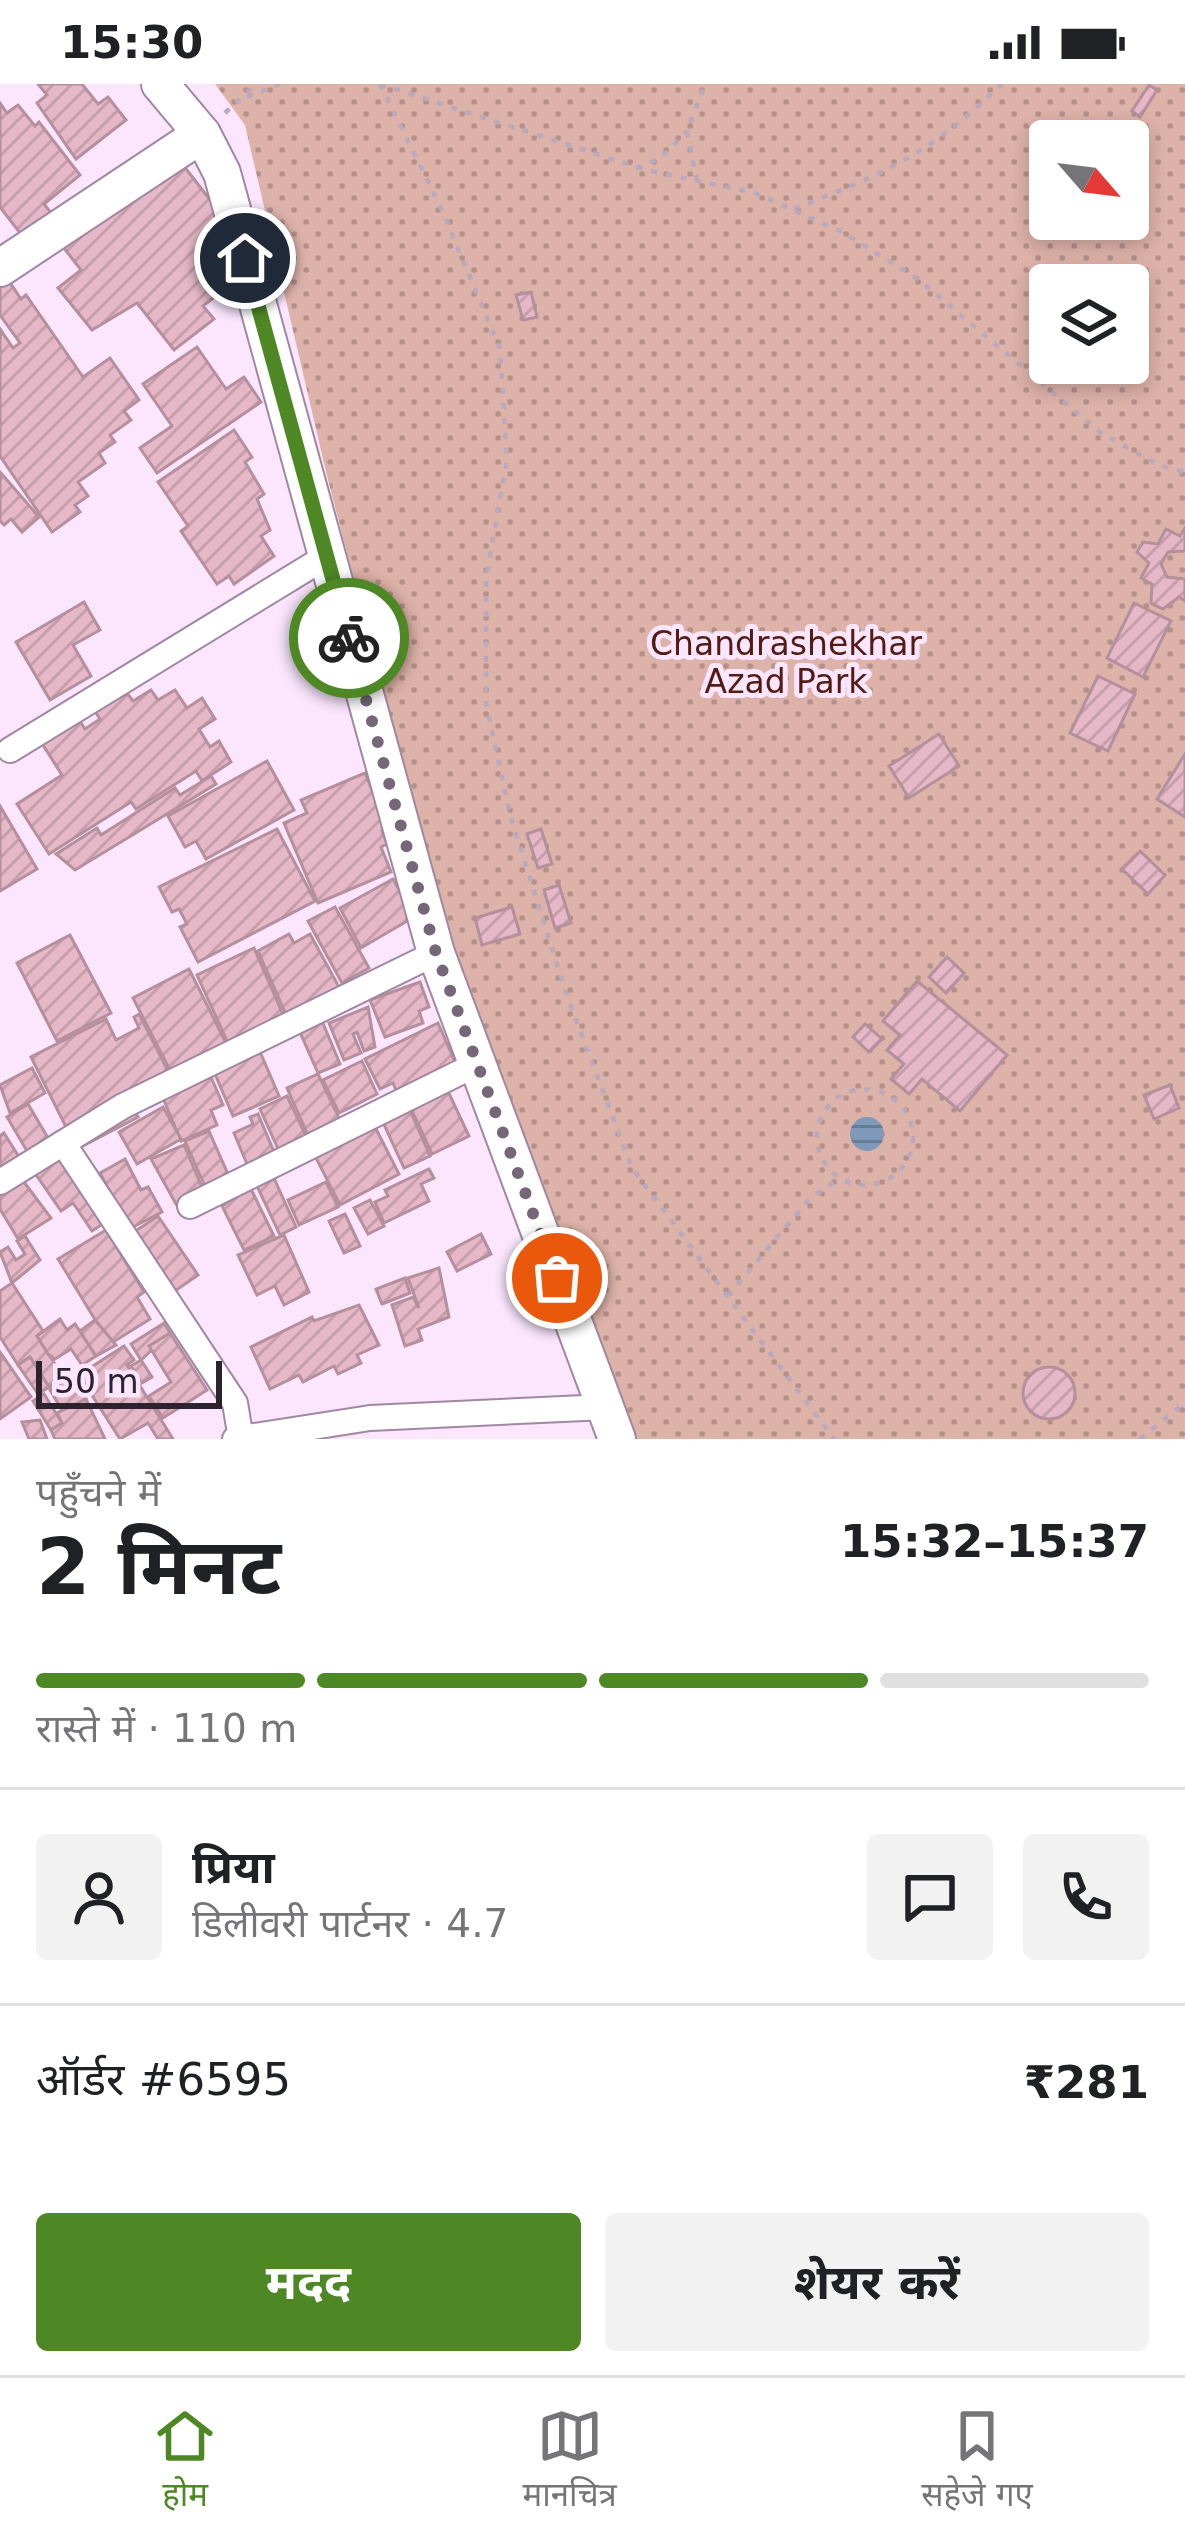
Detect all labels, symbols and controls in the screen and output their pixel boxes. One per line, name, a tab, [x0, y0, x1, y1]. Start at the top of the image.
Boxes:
text: 15:30	[60, 16, 203, 69]
north arrow	[1029, 120, 1149, 240]
map controls	[1029, 120, 1149, 384]
pin	[194, 207, 296, 309]
icon: home	[212, 225, 278, 291]
button: layers	[1029, 264, 1149, 384]
courier	[289, 578, 409, 698]
icon: bike	[316, 605, 382, 671]
park label: Chandrashekhar Azad Park	[650, 624, 922, 701]
pin	[506, 1227, 608, 1329]
icon: bag	[524, 1245, 590, 1311]
scale bar	[36, 1355, 222, 1408]
text: 50 m	[54, 1362, 139, 1401]
text: पहुँचने में	[36, 1470, 161, 1515]
text: 15:32–15:37	[840, 1515, 1149, 1568]
text: 2 मिनट	[36, 1522, 281, 1612]
text: रास्ते में · 110 m	[36, 1706, 297, 1751]
button: person	[36, 1834, 162, 1960]
button: chat	[867, 1834, 993, 1960]
button: phone	[1023, 1834, 1149, 1960]
text: प्रिया	[192, 1841, 275, 1894]
text: डिलीवरी पार्टनर · 4.7	[192, 1901, 508, 1946]
text: ऑर्डर #6595	[36, 2053, 291, 2106]
text: ₹281	[1024, 2056, 1149, 2109]
button: मदद	[36, 2213, 581, 2351]
button: शेयर करें	[605, 2213, 1149, 2351]
tab: होम	[152, 2403, 218, 2519]
tab: मानचित्र	[523, 2403, 617, 2519]
tab: सहेजे गए	[921, 2403, 1033, 2519]

